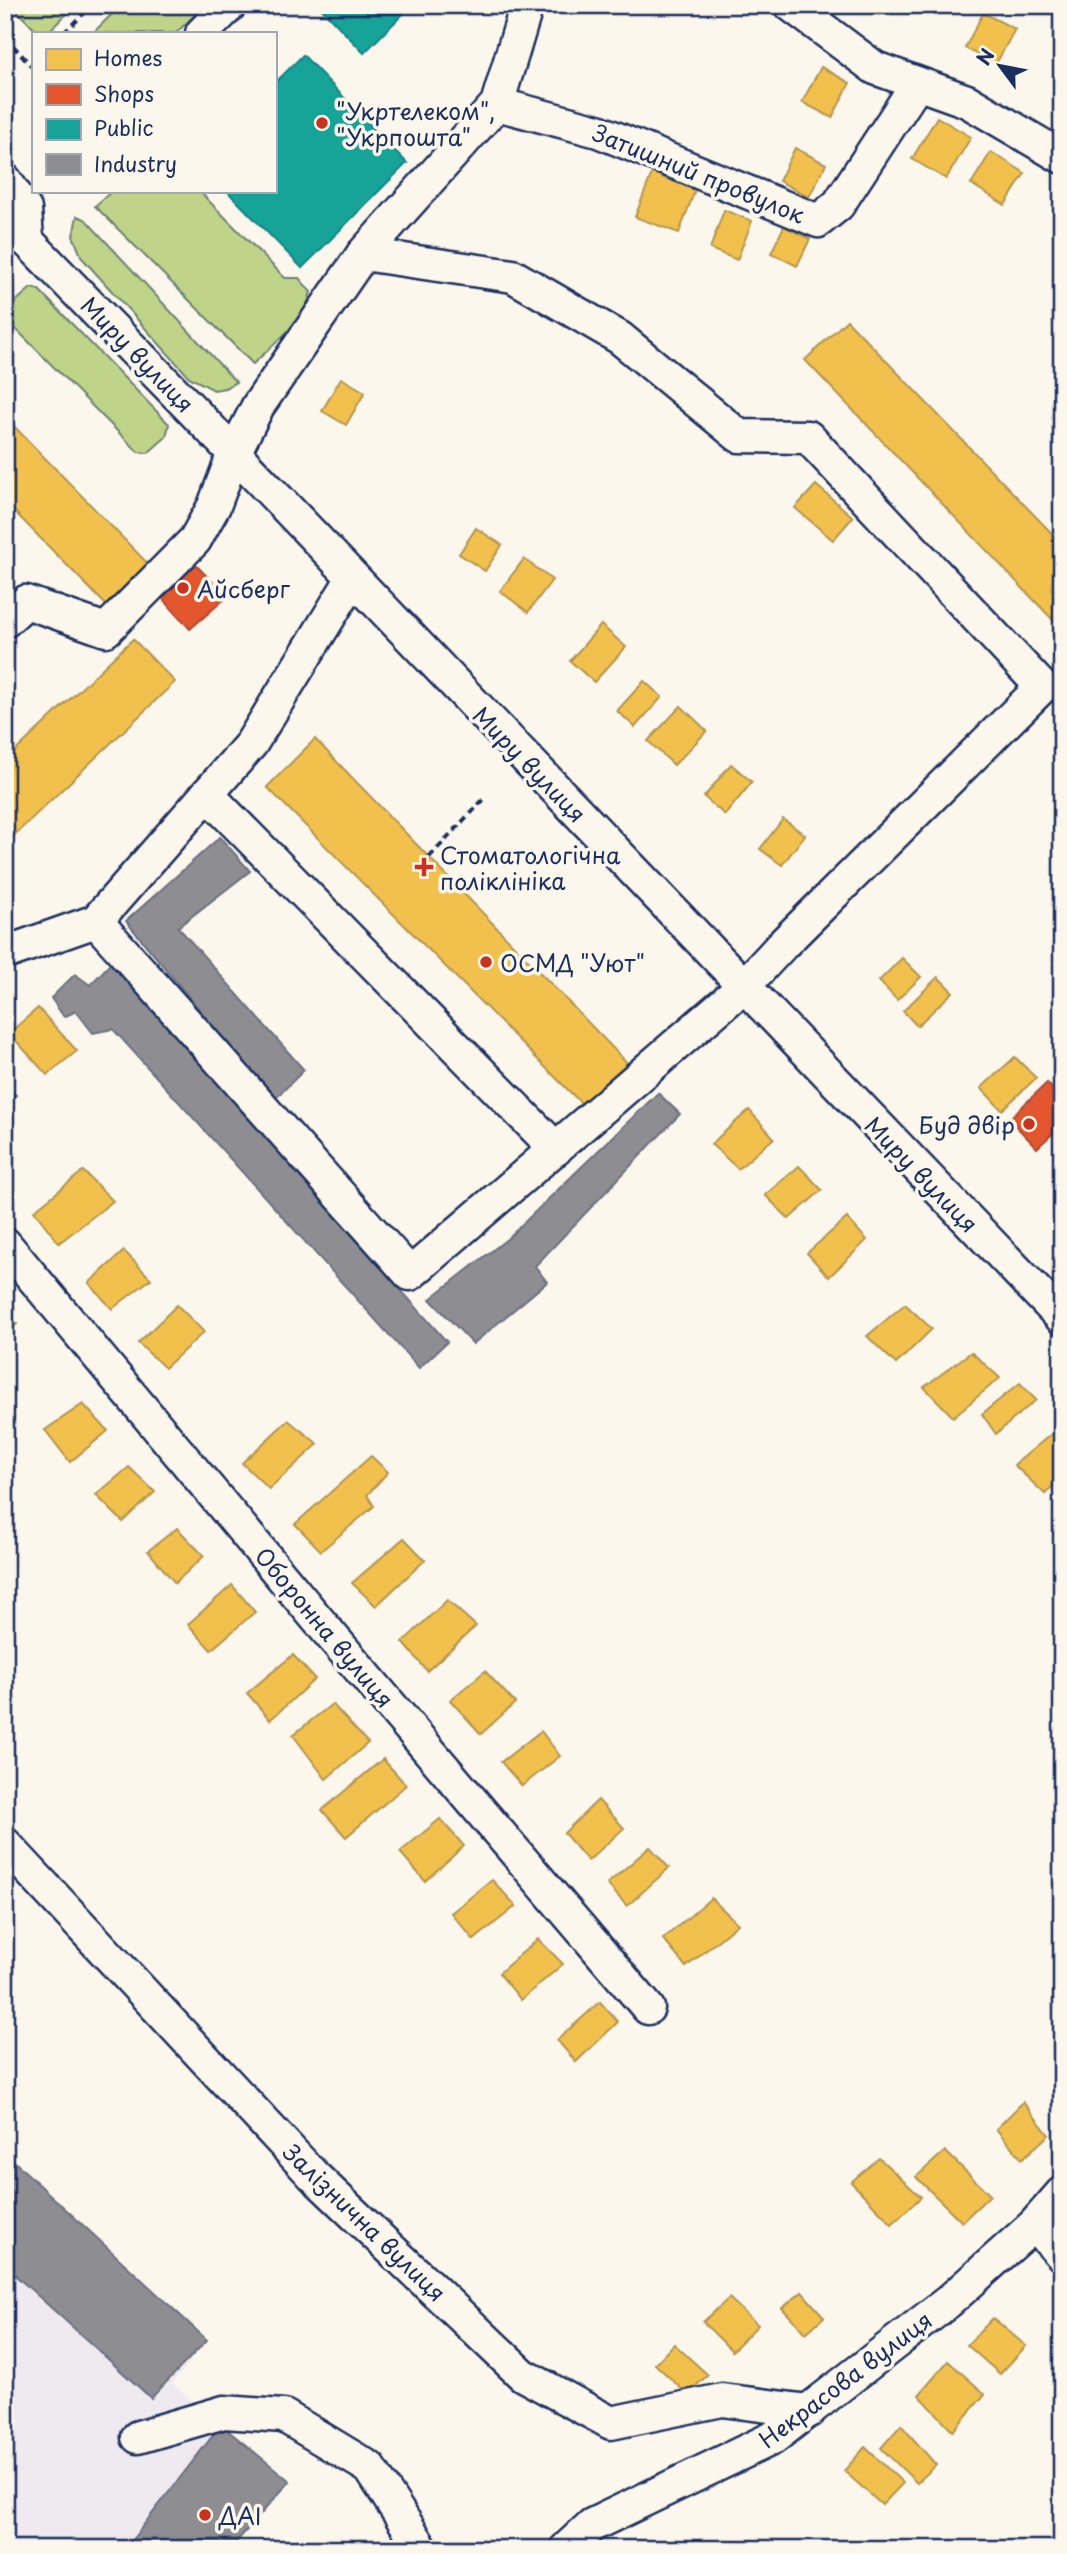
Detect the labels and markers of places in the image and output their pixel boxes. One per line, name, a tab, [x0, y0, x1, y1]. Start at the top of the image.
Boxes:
place label: "Укртелеком", "Укрпошта"	[336, 93, 496, 154]
marker: "Укртелеком", "Укрпошта"	[314, 115, 330, 131]
place label: Айсберг	[197, 571, 291, 606]
marker: Айсберг	[175, 580, 191, 596]
place label: Стоматологічна поліклініка	[440, 837, 621, 898]
marker: Стоматологічна поліклініка	[414, 857, 434, 877]
place label: ОСМД "Уют"	[500, 945, 645, 980]
marker: ОСМД "Уют"	[478, 954, 494, 970]
place label: Буд двір	[919, 1107, 1015, 1142]
marker: Буд двір	[1021, 1116, 1037, 1132]
place label: ДАІ	[218, 2498, 261, 2533]
marker: ДАІ	[197, 2507, 213, 2523]

